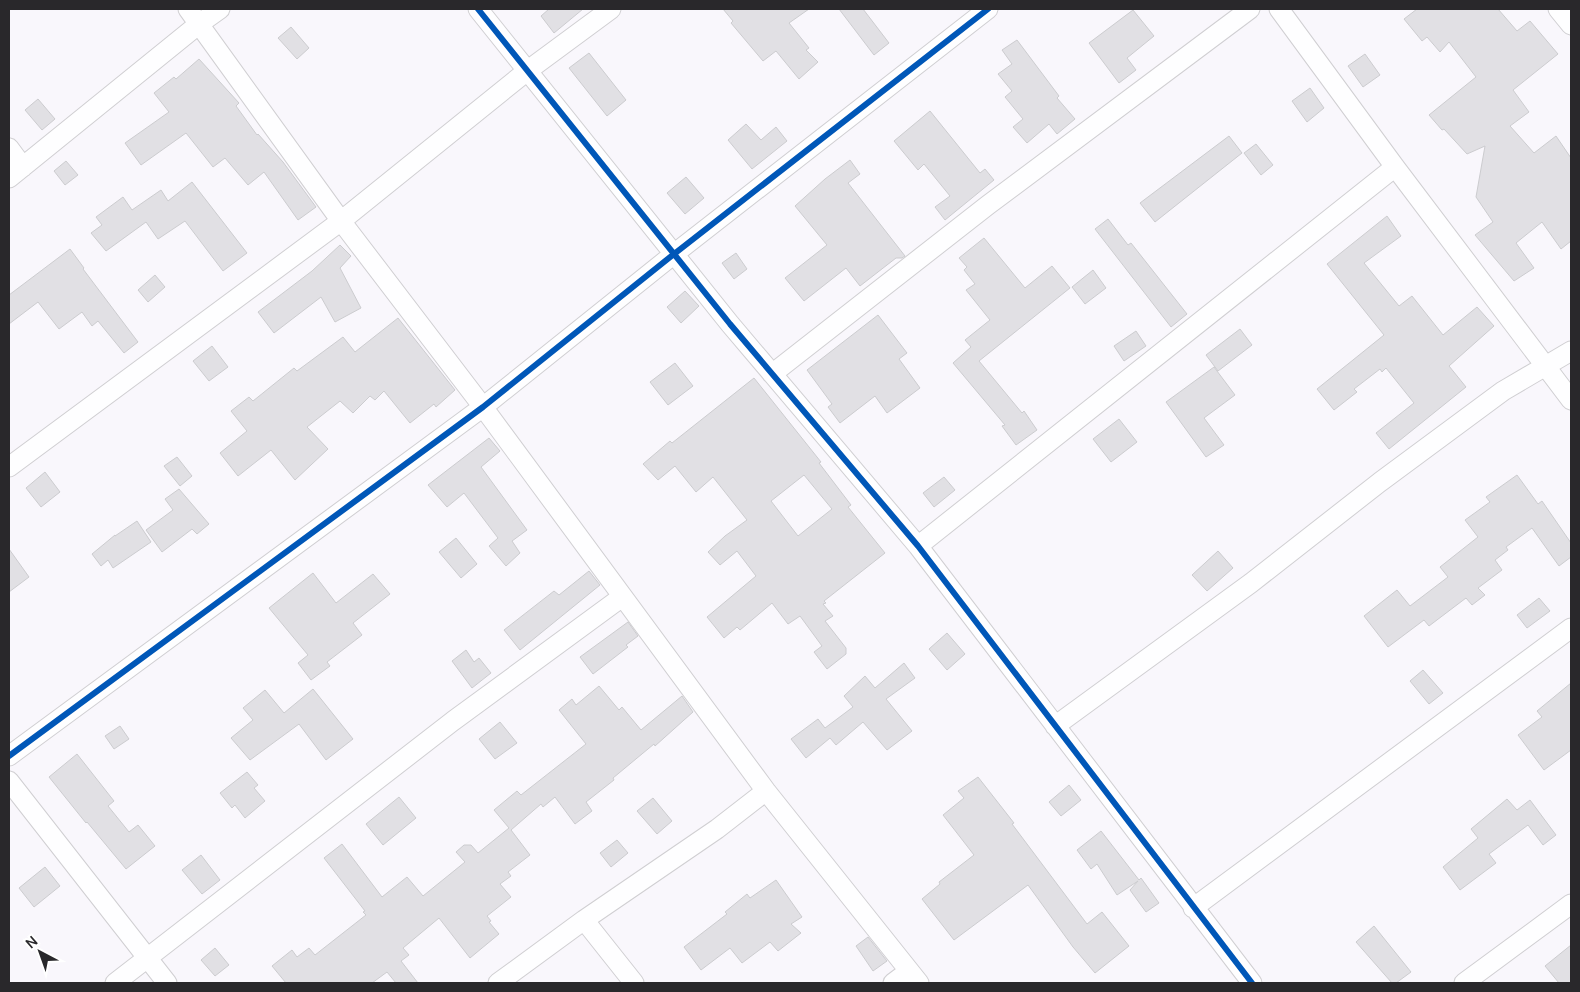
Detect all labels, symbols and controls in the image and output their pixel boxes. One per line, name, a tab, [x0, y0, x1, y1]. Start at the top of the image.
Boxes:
north arrow	[15, 927, 65, 977]
text: N	[21, 931, 41, 952]

